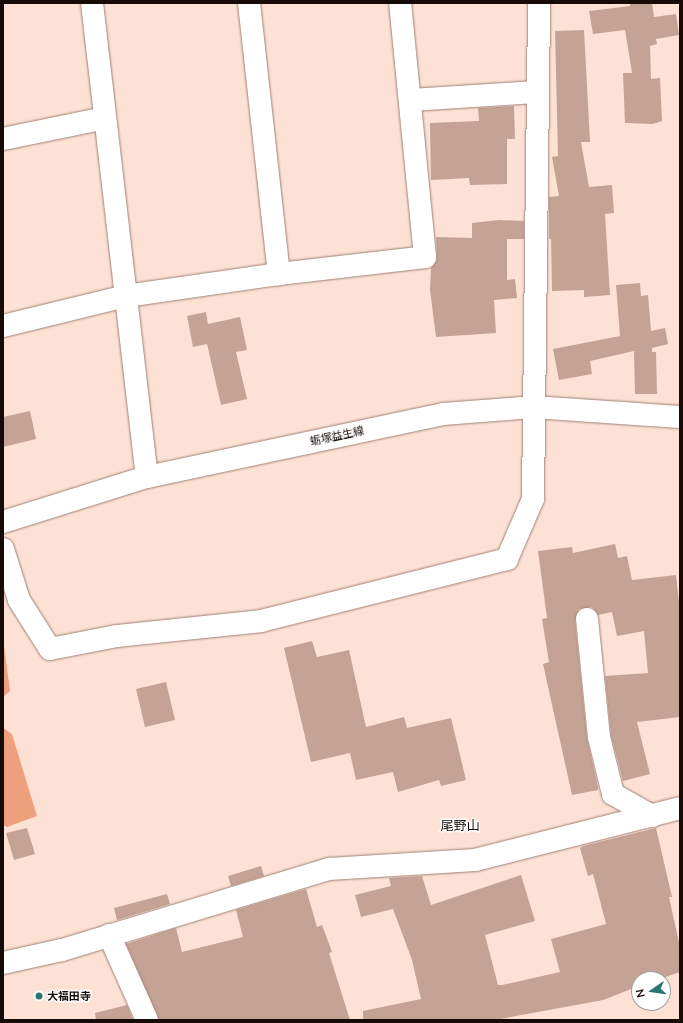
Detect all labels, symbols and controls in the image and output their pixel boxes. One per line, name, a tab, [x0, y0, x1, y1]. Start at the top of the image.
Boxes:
street label: 蛎塚益生線	[309, 424, 365, 448]
district label: 尾野山	[441, 817, 479, 833]
north arrow	[631, 971, 671, 1011]
text: N	[633, 988, 648, 999]
place label: 大福田寺	[47, 989, 91, 1003]
marker: 大福田寺	[34, 991, 44, 1001]

